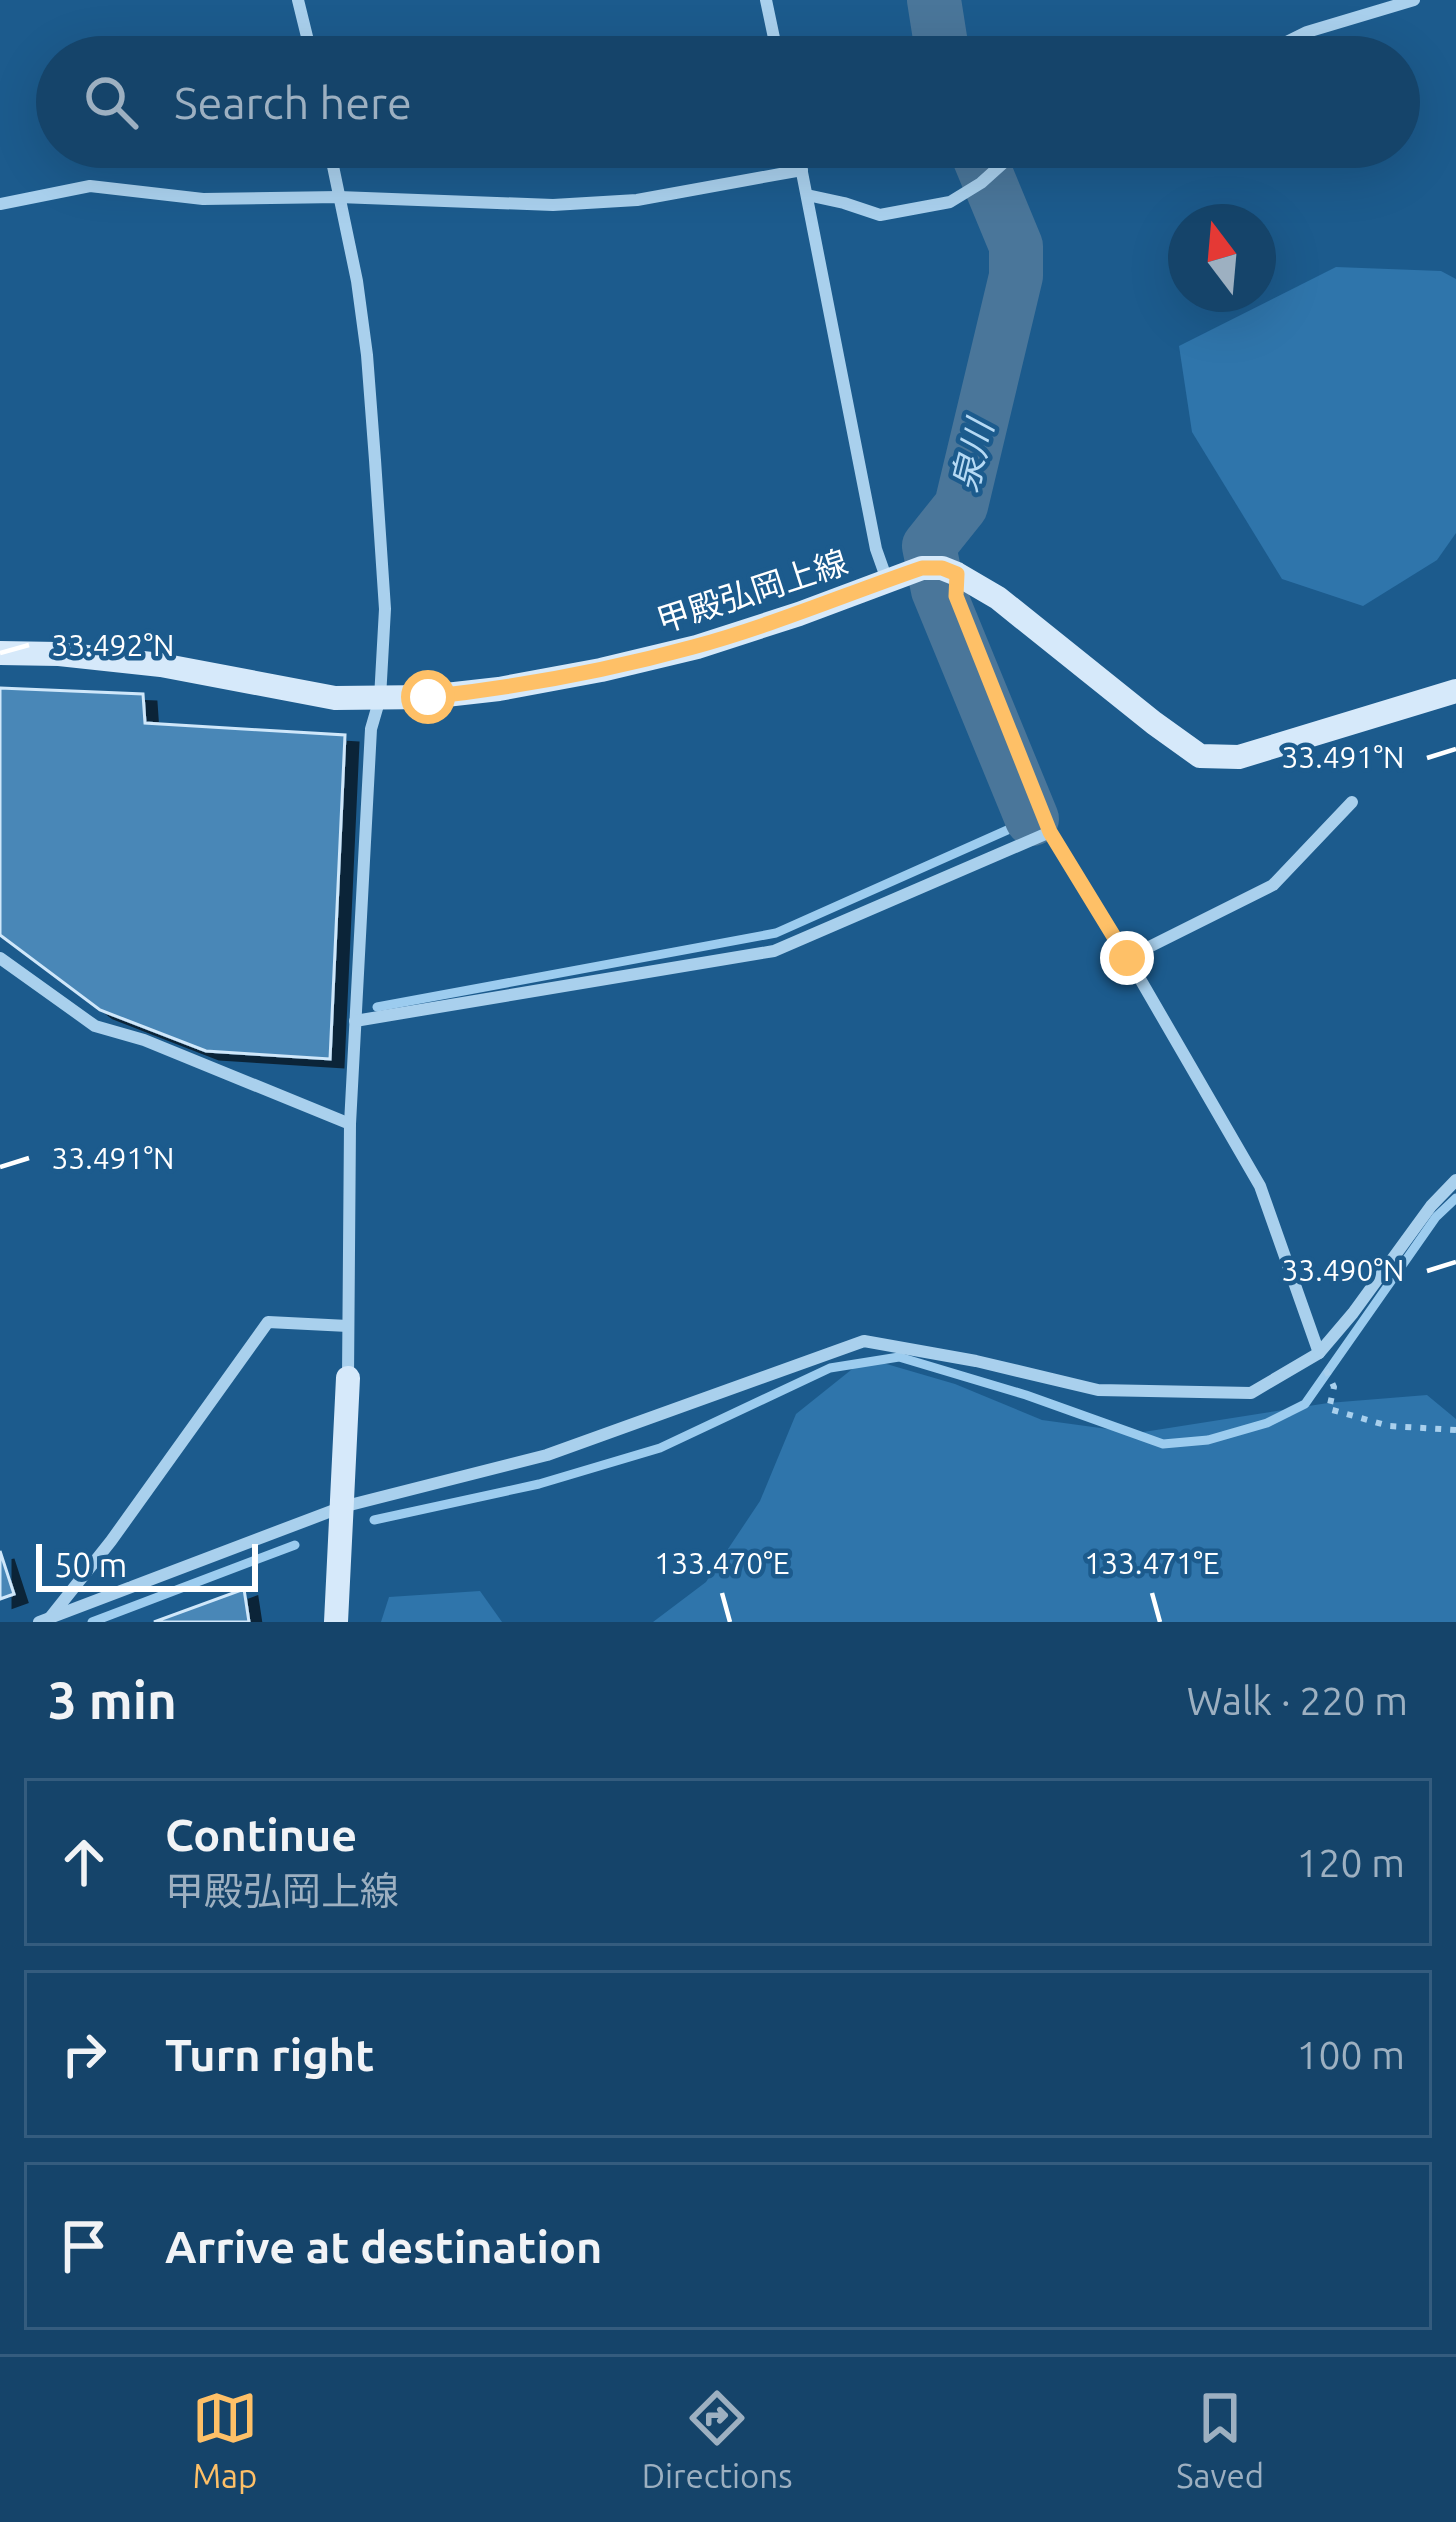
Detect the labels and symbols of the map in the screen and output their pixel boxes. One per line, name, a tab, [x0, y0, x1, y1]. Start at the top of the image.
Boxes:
north arrow	[1168, 204, 1276, 312]
water label: 泉川	[943, 412, 1001, 496]
street label: 甲殿弘岡上線	[652, 542, 852, 639]
text: 33.492°N	[51, 628, 175, 662]
route start	[401, 670, 455, 724]
text: 33.491°N	[1281, 740, 1405, 774]
route end	[1100, 931, 1154, 985]
text: 33.491°N	[51, 1141, 175, 1175]
text: 33.490°N	[1281, 1253, 1405, 1287]
scale bar	[36, 1538, 258, 1591]
text: 133.470°E	[654, 1546, 790, 1580]
text: 133.471°E	[1084, 1546, 1220, 1580]

